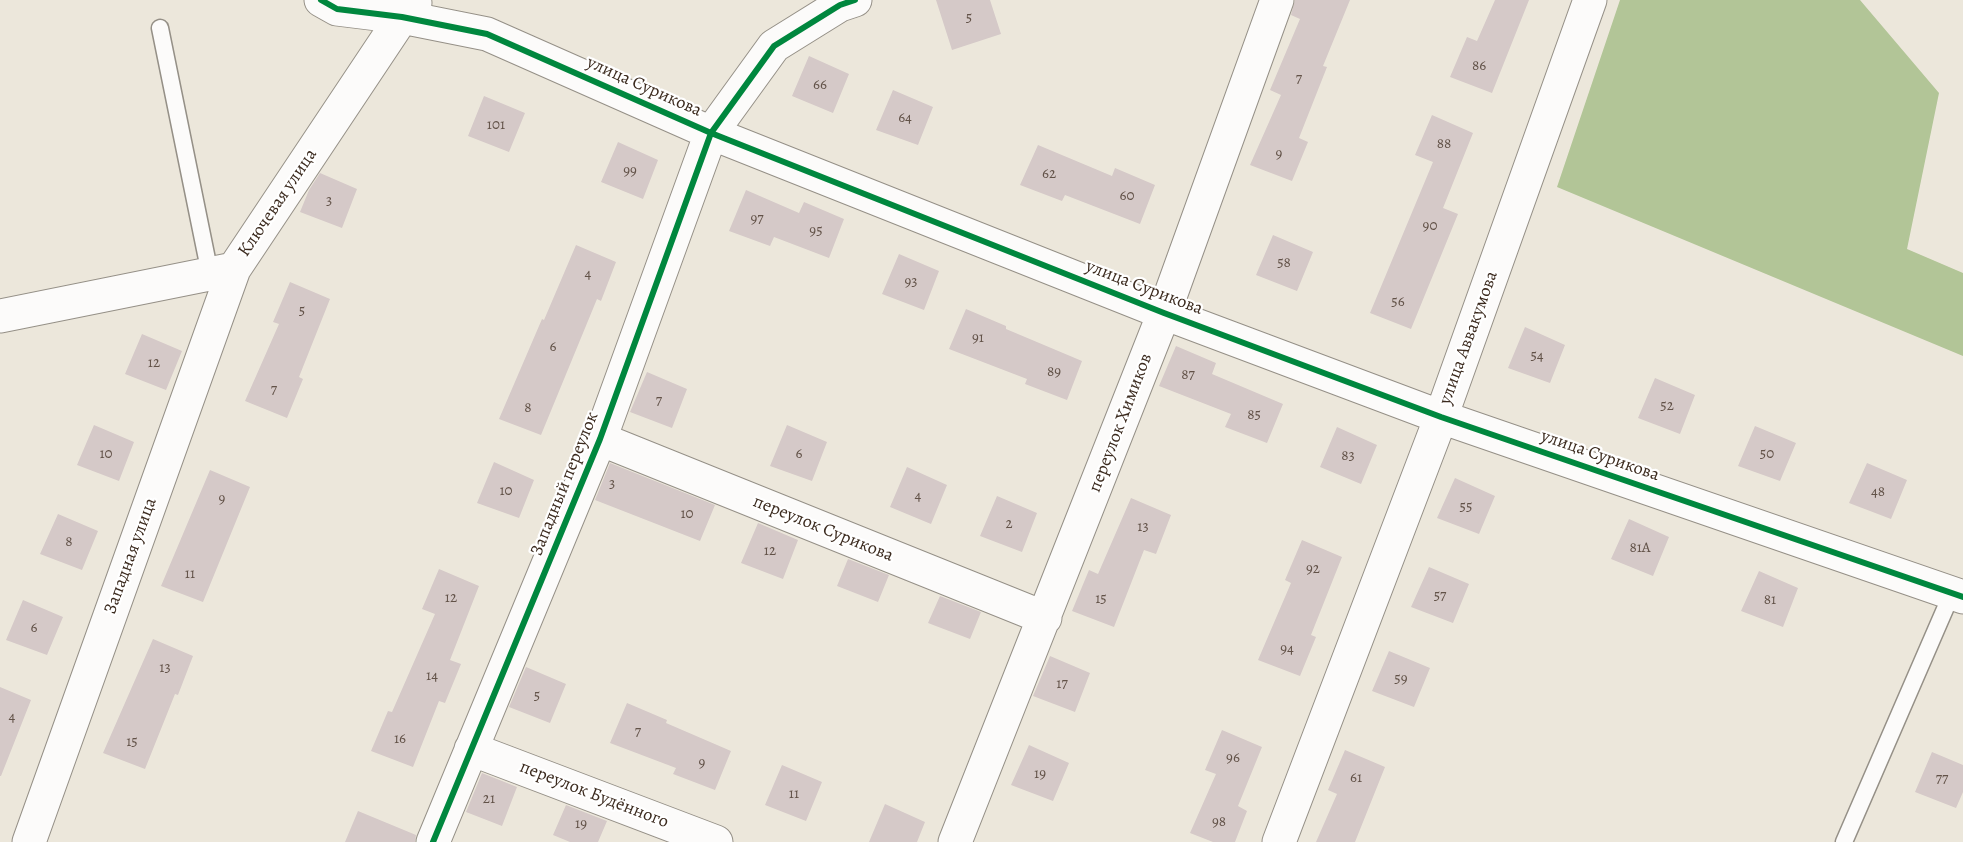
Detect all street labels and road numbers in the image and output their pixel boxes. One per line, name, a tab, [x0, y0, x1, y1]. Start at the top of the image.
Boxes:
street label: улица Сурикова	[583, 52, 705, 122]
street label: Ключевая улица	[234, 145, 322, 261]
street label: улица Сурикова	[1082, 256, 1206, 320]
street label: улица Аввакумова	[1435, 268, 1503, 408]
street label: переулок Химиков	[1085, 351, 1157, 495]
street label: Западный переулок	[526, 409, 604, 559]
street label: улица Сурикова	[1538, 426, 1662, 486]
street label: переулок Сурикова	[750, 491, 896, 567]
street label: Западная улица	[100, 495, 162, 617]
street label: переулок Будённого	[516, 757, 672, 833]

